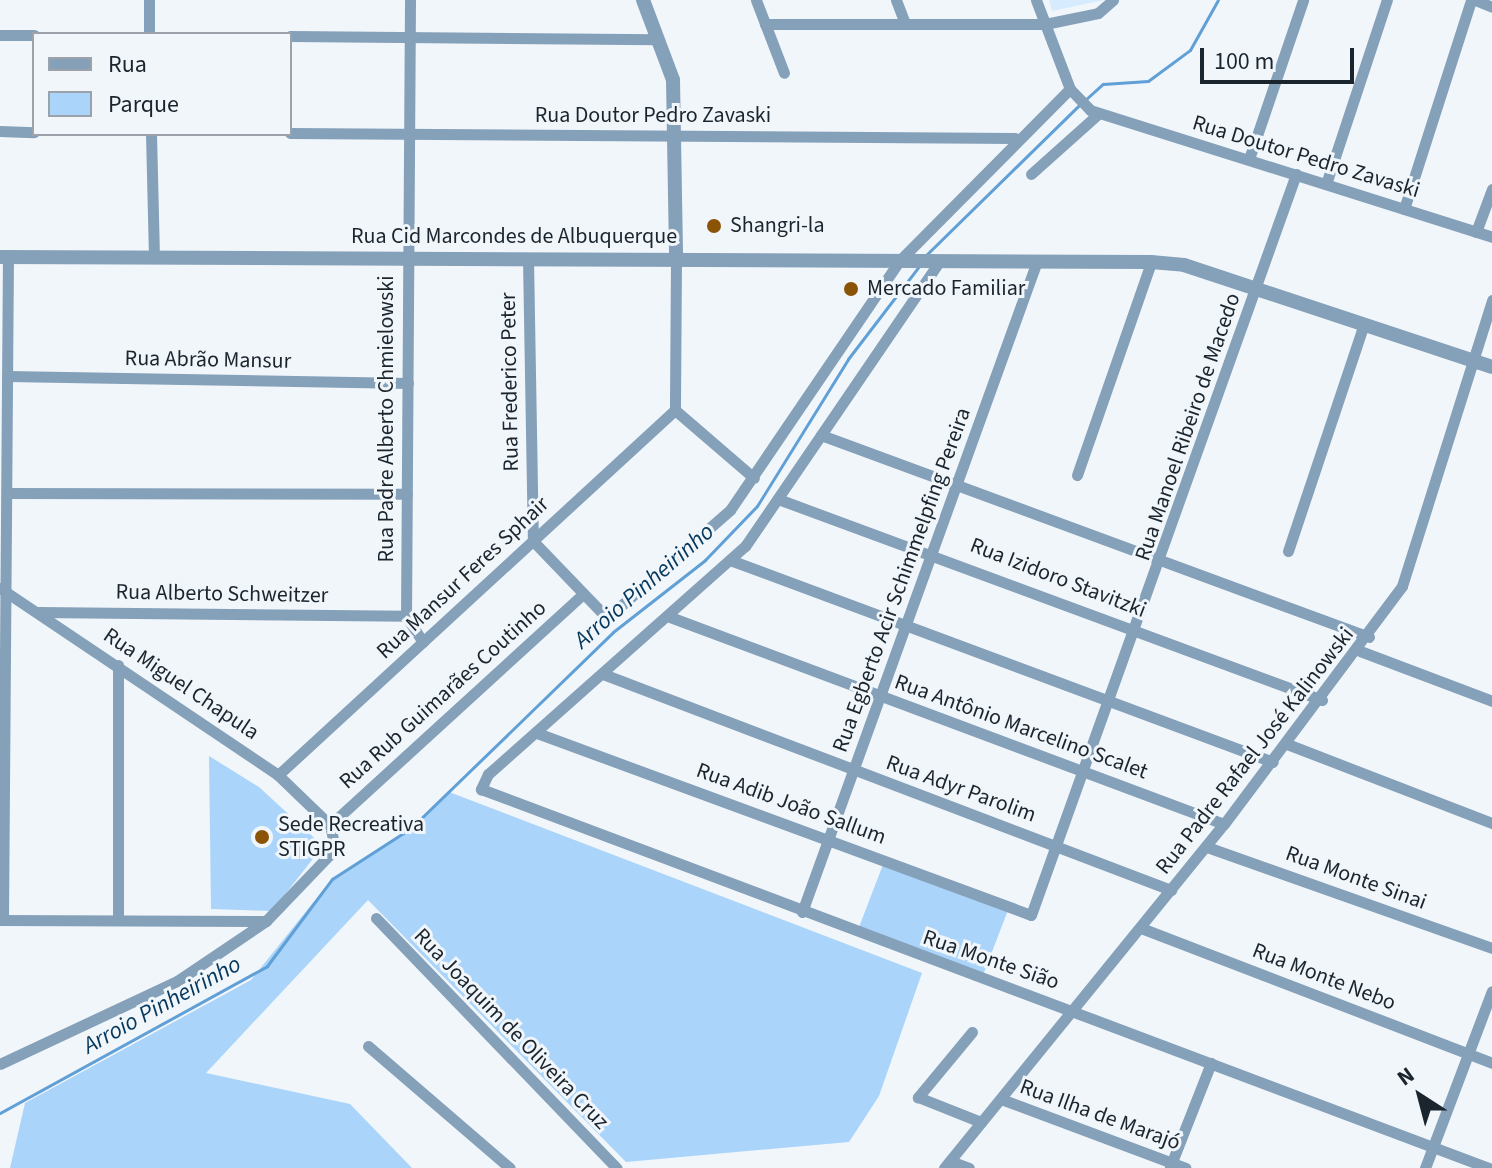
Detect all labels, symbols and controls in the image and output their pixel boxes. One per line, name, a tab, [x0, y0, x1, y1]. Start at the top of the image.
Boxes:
legend	[32, 32, 292, 136]
scale bar	[1204, 32, 1358, 82]
text: 100 m	[1214, 44, 1274, 79]
text: Rua	[108, 47, 147, 82]
text: Parque	[108, 87, 179, 122]
street label: Rua Doutor Pedro Zavaski	[535, 103, 771, 129]
street label: Rua Doutor Pedro Zavaski	[1189, 110, 1423, 204]
place label: Shangri-la	[730, 213, 825, 239]
marker: Shangri-la	[705, 217, 723, 235]
street label: Rua Cid Marcondes de Albuquerque	[351, 224, 677, 250]
street label: Rua Padre Alberto Chmielowski	[374, 275, 400, 563]
place label: Mercado Familiar	[867, 276, 1025, 302]
marker: Mercado Familiar	[842, 280, 860, 298]
street label: Rua Manoel Ribeiro de Macedo	[1130, 290, 1246, 564]
street label: Rua Frederico Peter	[495, 292, 525, 472]
street label: Rua Abrão Mansur	[125, 345, 291, 375]
street label: Rua Egberto Acir Schimmelpfing Pereira	[827, 404, 977, 756]
street label: Rua Mansur Feres Sphair	[371, 491, 555, 665]
water label: Arroio Pinheirinho	[568, 517, 720, 655]
street label: Rua Izidoro Stavitzki	[966, 532, 1150, 624]
street label: Rua Alberto Schweitzer	[115, 579, 329, 609]
street label: Rua Rub Guimarães Coutinho	[334, 595, 552, 795]
street label: Rua Miguel Chapula	[98, 622, 264, 746]
street label: Rua Padre Rafael José Kalinowski	[1150, 622, 1360, 880]
street label: Rua Antônio Marcelino Scalet	[891, 669, 1151, 785]
street label: Rua Adyr Parolim	[882, 750, 1040, 828]
street label: Rua Adib João Sallum	[693, 757, 889, 851]
place label: Sede Recreativa STIGPR	[278, 811, 424, 862]
marker: Sede Recreativa STIGPR	[253, 828, 271, 846]
street label: Rua Monte Sinai	[1282, 840, 1430, 916]
street label: Rua Joaquim de Oliveira Cruz	[408, 923, 614, 1135]
street label: Rua Monte Sião	[919, 924, 1063, 996]
street label: Rua Monte Nebo	[1248, 938, 1400, 1016]
water label: Arroio Pinheirinho	[78, 950, 246, 1060]
north arrow	[1380, 1056, 1460, 1136]
text: N	[1391, 1059, 1421, 1094]
street label: Rua Ilha de Marajó	[1016, 1074, 1184, 1156]

